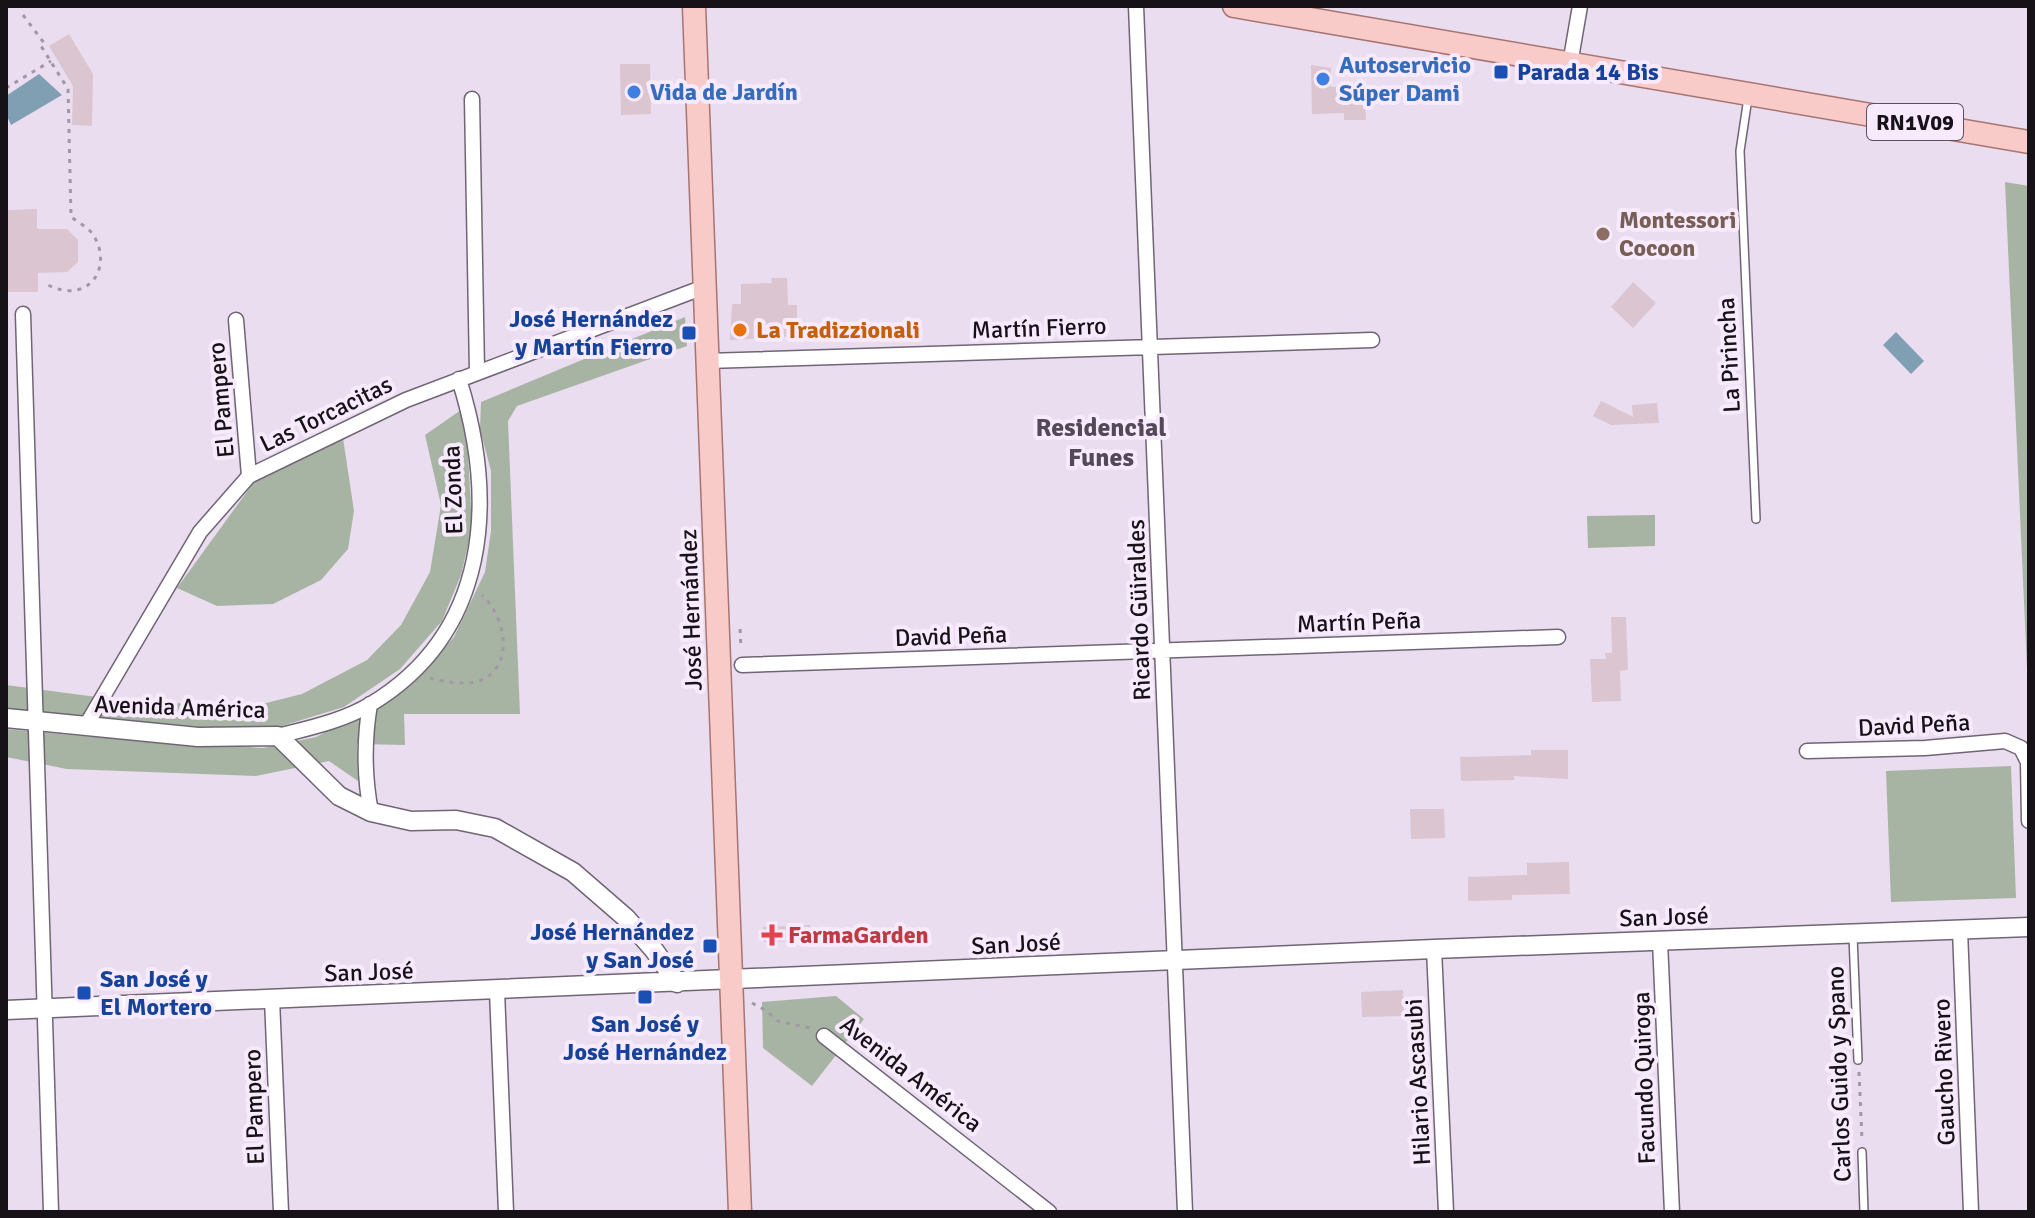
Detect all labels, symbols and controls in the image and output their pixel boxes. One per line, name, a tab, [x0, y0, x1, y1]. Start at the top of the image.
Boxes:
place label: Autoservicio Súper Dami	[1339, 50, 1471, 108]
place label: Parada 14 Bis	[1517, 57, 1659, 87]
marker: Parada 14 Bis	[1492, 63, 1510, 81]
marker: Autoservicio Súper Dami	[1314, 70, 1332, 88]
place label: Vida de Jardín	[650, 77, 798, 107]
marker: Vida de Jardín	[625, 83, 643, 101]
road number: RN1V09	[1867, 104, 1963, 140]
place label: Montessori Cocoon	[1619, 205, 1736, 263]
marker: Montessori Cocoon	[1594, 225, 1612, 243]
street label: La Pirincha	[1711, 297, 1747, 413]
place label: José Hernández y Martín Fierro	[509, 304, 673, 362]
street label: Martín Fierro	[971, 311, 1107, 345]
place label: La Tradizzionali	[756, 315, 920, 345]
marker: La Tradizzionali	[731, 321, 749, 339]
marker: José Hernández y Martín Fierro	[680, 324, 698, 342]
street label: El Pampero	[201, 341, 241, 459]
street label: Las Torcacitas	[255, 369, 397, 459]
district label: Residencial Funes	[1036, 412, 1166, 474]
street label: El Zonda	[436, 445, 470, 535]
street label: Ricardo Güiraldes	[1121, 519, 1157, 701]
street label: José Hernández	[673, 529, 709, 691]
street label: Martín Peña	[1296, 605, 1422, 639]
street label: David Peña	[894, 619, 1008, 653]
street label: Avenida América	[94, 689, 266, 725]
street label: David Peña	[1857, 707, 1971, 743]
street label: San José	[1619, 900, 1709, 934]
place label: José Hernández y San José	[530, 917, 694, 975]
place label: FarmaGarden	[788, 920, 929, 950]
marker: FarmaGarden	[763, 926, 781, 944]
street label: San José	[970, 927, 1062, 961]
marker: José Hernández y San José	[701, 937, 719, 955]
street label: San José	[324, 955, 414, 989]
place label: San José y El Mortero	[100, 964, 212, 1022]
street label: Carlos Guido y Spano	[1820, 965, 1858, 1183]
marker: San José y El Mortero	[75, 984, 93, 1002]
marker: San José y José Hernández	[636, 988, 654, 1006]
street label: Facundo Quiroga	[1626, 991, 1662, 1165]
street label: Hilario Ascasubi	[1399, 998, 1437, 1166]
street label: Gaucho Rivero	[1926, 998, 1962, 1146]
place label: San José y José Hernández	[563, 1009, 727, 1067]
street label: Avenida América	[834, 1009, 988, 1139]
street label: El Pampero	[237, 1049, 271, 1165]

